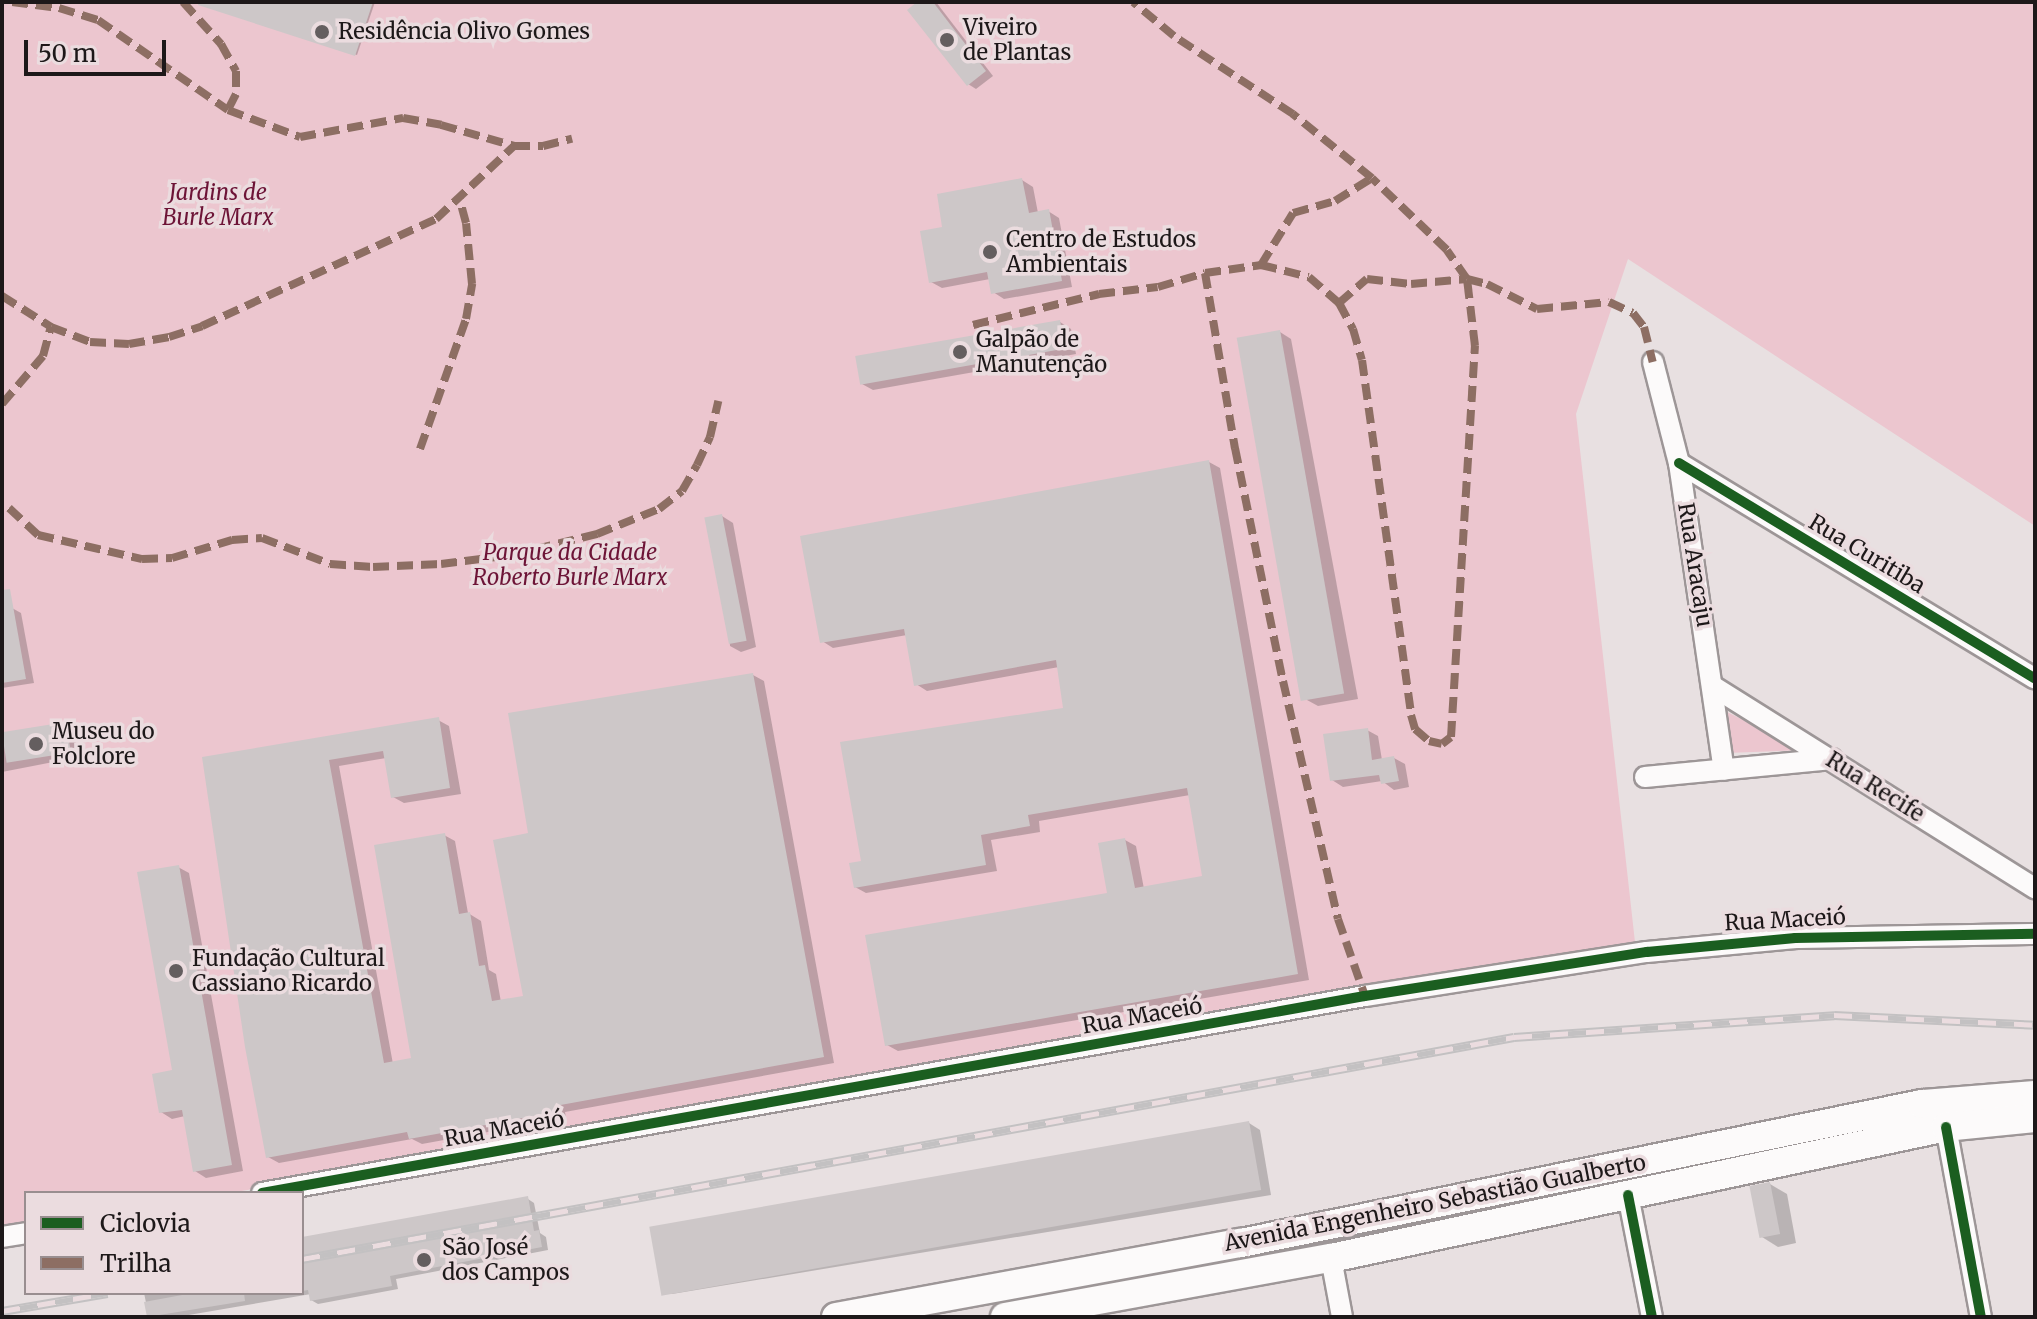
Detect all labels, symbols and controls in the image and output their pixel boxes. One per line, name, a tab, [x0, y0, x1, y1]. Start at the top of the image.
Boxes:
place label: Viveiro de Plantas	[963, 14, 1071, 66]
place label: Residência Olivo Gomes	[338, 19, 590, 45]
marker: Residência Olivo Gomes	[313, 23, 331, 41]
scale bar	[28, 24, 170, 74]
marker: Viveiro de Plantas	[938, 31, 956, 49]
text: 50 m	[38, 38, 97, 69]
park label: Jardins de Burle Marx	[162, 179, 274, 230]
place label: Centro de Estudos Ambientais	[1006, 226, 1196, 278]
marker: Centro de Estudos Ambientais	[981, 243, 999, 261]
place label: Galpão de Manutenção	[976, 326, 1107, 378]
marker: Galpão de Manutenção	[951, 343, 969, 361]
street label: Rua Aracaju	[1672, 501, 1718, 629]
street label: Rua Curitiba	[1804, 509, 1930, 599]
park label: Parque da Cidade Roberto Burle Marx	[473, 539, 667, 590]
place label: Museu do Folclore	[52, 718, 155, 770]
marker: Museu do Folclore	[27, 735, 45, 753]
street label: Rua Recife	[1821, 747, 1929, 827]
street label: Rua Maceió	[1724, 904, 1846, 936]
place label: Fundação Cultural Cassiano Ricardo	[192, 945, 385, 996]
marker: Fundação Cultural Cassiano Ricardo	[167, 962, 185, 980]
street label: Rua Maceió	[1080, 992, 1204, 1040]
street label: Rua Maceió	[442, 1105, 566, 1153]
street label: Avenida Engenheiro Sebastião Gualberto	[1222, 1149, 1648, 1257]
legend	[24, 1191, 304, 1295]
text: Ciclovia	[100, 1208, 191, 1239]
place label: São José dos Campos	[442, 1234, 570, 1286]
text: Trilha	[100, 1248, 171, 1279]
marker: São José dos Campos	[413, 1249, 435, 1271]

